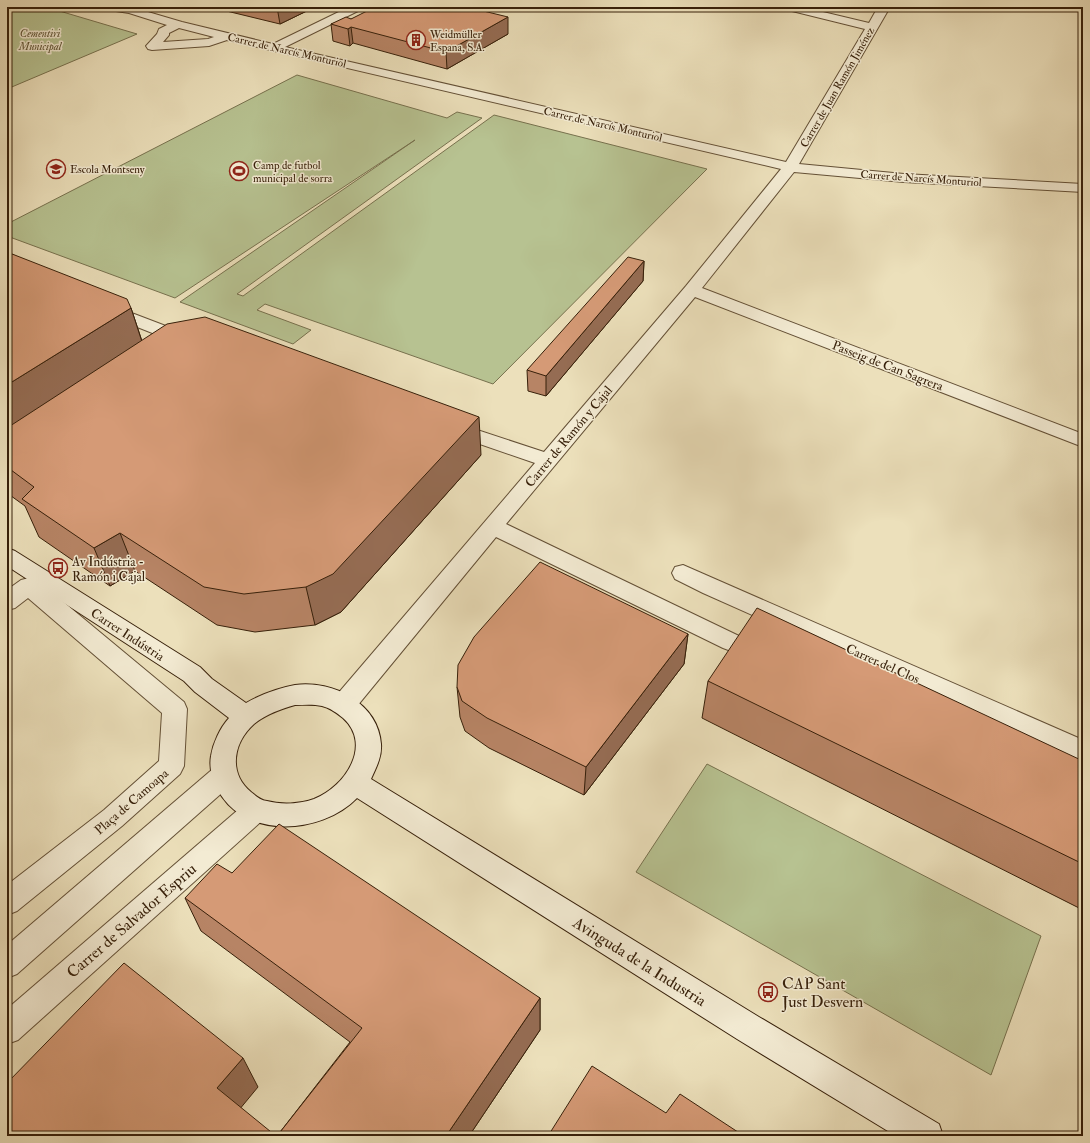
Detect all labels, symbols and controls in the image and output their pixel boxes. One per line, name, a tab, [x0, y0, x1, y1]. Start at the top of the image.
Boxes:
street label: Carrer de Juan Ramón Jiménez	[798, 24, 878, 150]
park label: Cementiri Municipal	[18, 27, 63, 53]
place label: Weidmüller Espana, S.A.	[429, 28, 485, 55]
building icon: Weidmüller Espana, S.A.	[405, 29, 427, 51]
street label: Carrer de Narcís Monturiol	[226, 31, 348, 70]
street label: Carrer de Narcís Monturiol	[542, 105, 664, 144]
school or university icon: Escola Montseny	[45, 158, 67, 180]
place label: Camp de futbol municipal de sorra	[253, 159, 333, 186]
sports icon: Camp de futbol municipal de sorra	[228, 160, 250, 182]
place label: Escola Montseny	[70, 163, 145, 177]
street label: Carrer de Narcís Monturiol	[860, 168, 982, 189]
street label: Passeig de Can Sagrera	[830, 337, 946, 395]
street label: Carrer de Ramón y Cajal	[522, 382, 617, 491]
place label: Av Indústria - Ramón i Cajal	[71, 554, 146, 585]
bus stop icon: Av Indústria - Ramón i Cajal	[47, 557, 69, 579]
street label: Carrer Indústria	[88, 605, 168, 665]
street label: Carrer del Clos	[843, 641, 922, 687]
street label: Plaça de Camoapa	[91, 765, 173, 839]
street label: Carrer de Salvador Espriu	[63, 859, 201, 983]
street label: Avinguda de la Industria	[568, 912, 710, 1011]
place label: CAP Sant Just Desvern	[781, 974, 863, 1013]
bus stop icon: CAP Sant Just Desvern	[757, 981, 779, 1003]

